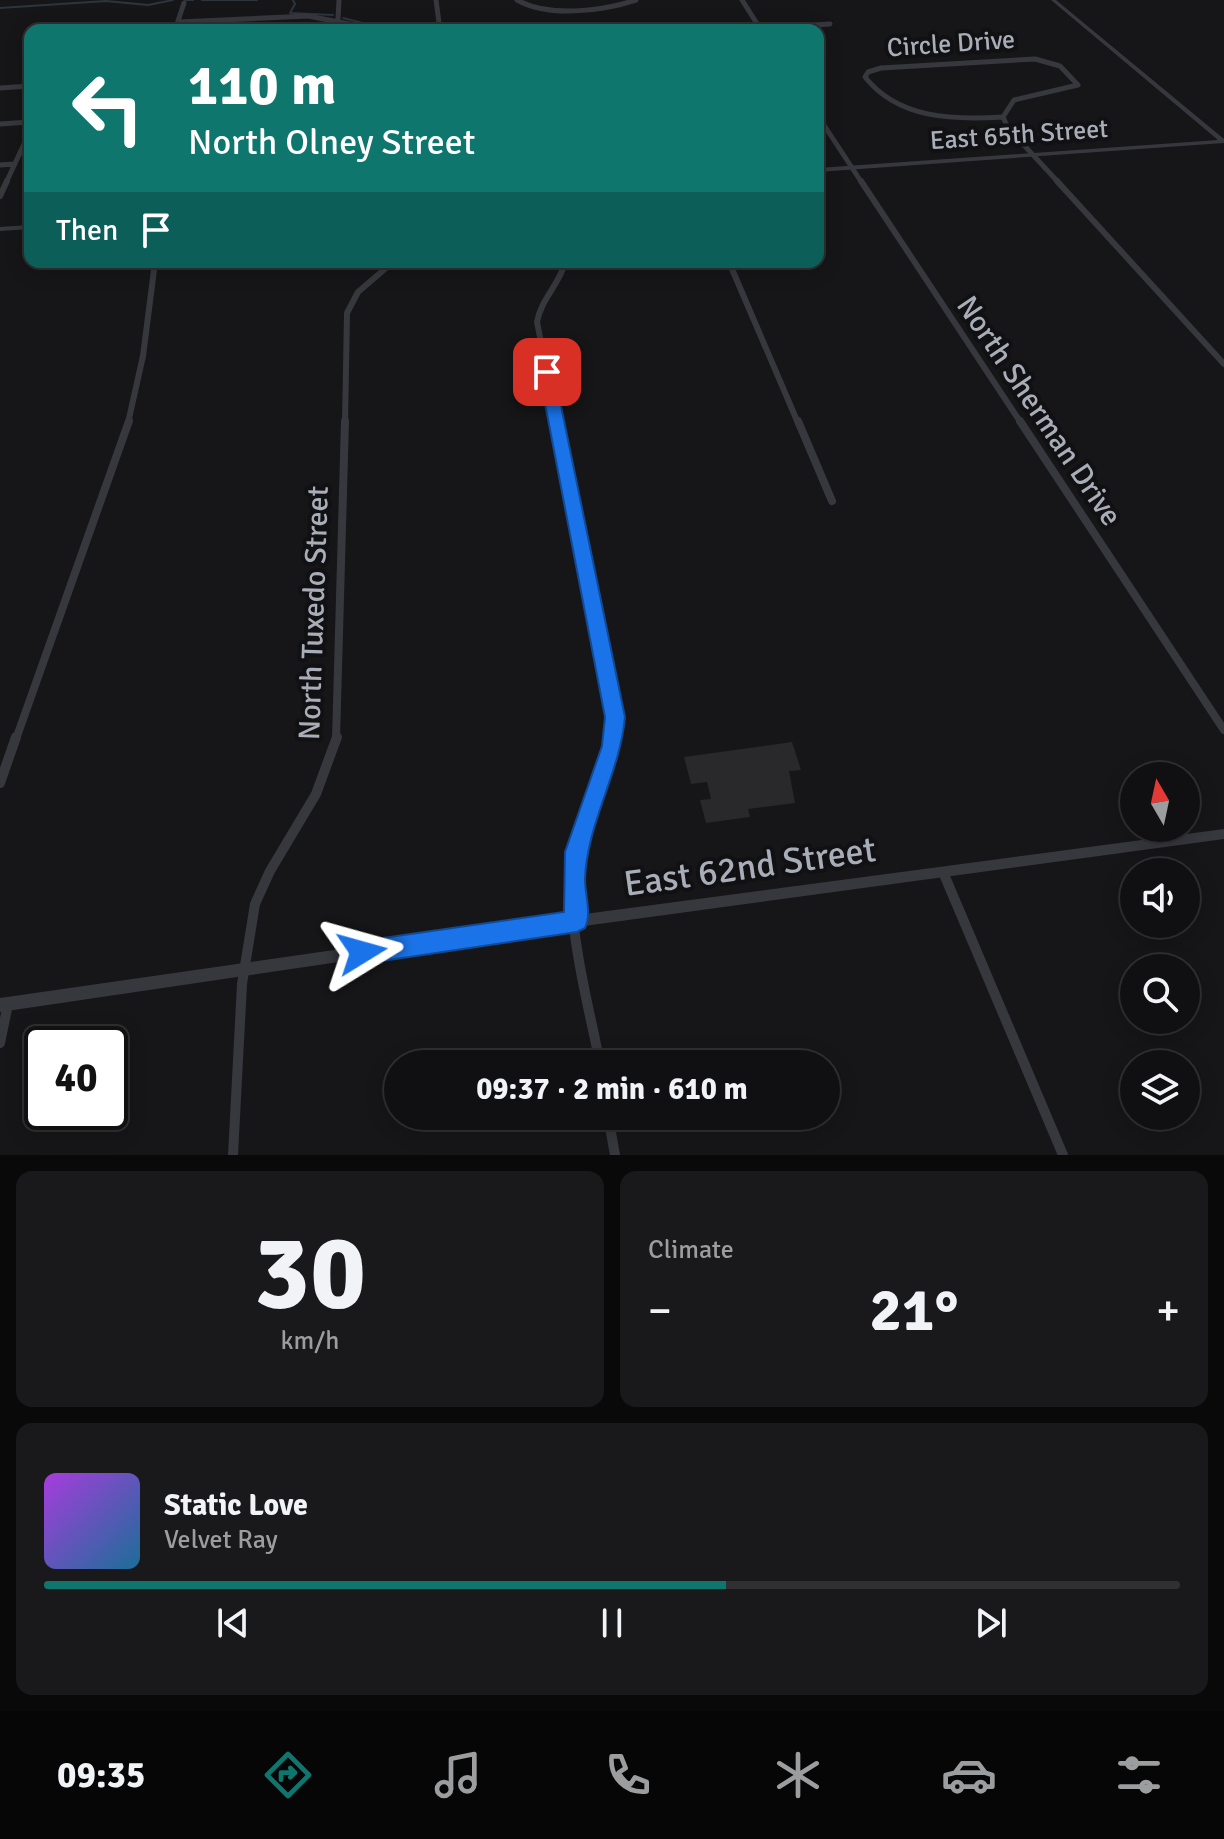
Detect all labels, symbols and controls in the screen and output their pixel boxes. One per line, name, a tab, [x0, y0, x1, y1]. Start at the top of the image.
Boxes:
street label: Circle Drive	[886, 24, 1016, 64]
text: 110 m	[188, 51, 336, 120]
icon: left	[56, 56, 160, 160]
street label: East 65th Street	[929, 113, 1109, 157]
text: North Olney Street	[188, 120, 475, 165]
icon: arrive	[134, 208, 178, 252]
text: Then	[56, 212, 118, 249]
street label: North Sherman Drive	[948, 289, 1130, 533]
pin	[513, 338, 581, 406]
icon: arrive	[525, 350, 569, 394]
street label: North Tuxedo Street	[291, 485, 337, 741]
north arrow	[1120, 762, 1200, 842]
map controls	[1120, 762, 1200, 1130]
street label: East 62nd Street	[621, 827, 879, 907]
button: sound	[1120, 858, 1200, 938]
position arrow	[320, 910, 404, 994]
button: search	[1120, 954, 1200, 1034]
speed limit sign: 40	[24, 1026, 128, 1130]
button: layers	[1120, 1050, 1200, 1130]
text: 09:37 · 2 min · 610 m	[476, 1071, 748, 1108]
text: 30	[254, 1209, 366, 1337]
text: Climate	[648, 1234, 734, 1266]
text: 21°	[870, 1274, 958, 1348]
text: −	[648, 1284, 672, 1338]
text: +	[1156, 1284, 1180, 1338]
text: km/h	[281, 1325, 339, 1357]
text: Static Love	[164, 1487, 308, 1524]
text: Velvet Ray	[164, 1524, 278, 1556]
icon: previous	[211, 1601, 255, 1645]
icon: pause	[590, 1601, 634, 1645]
icon: next	[969, 1601, 1013, 1645]
icon: directions	[260, 1747, 316, 1803]
icon: music	[430, 1747, 486, 1803]
icon: phone	[600, 1747, 656, 1803]
icon: climate	[770, 1747, 826, 1803]
icon: car	[941, 1747, 997, 1803]
icon: filters	[1111, 1747, 1167, 1803]
text: 09:35	[57, 1753, 145, 1798]

